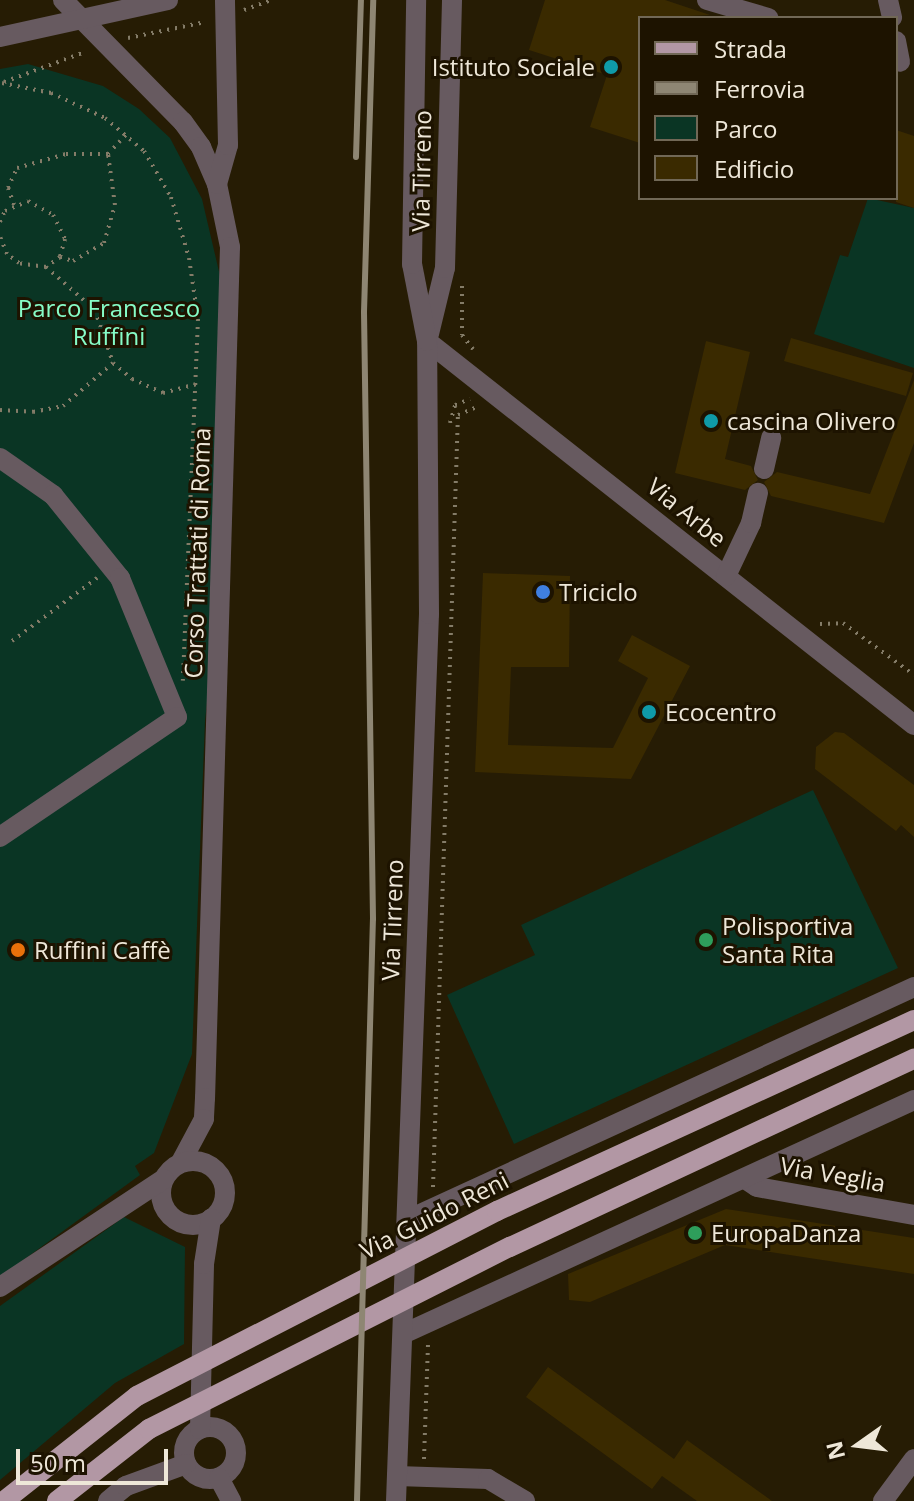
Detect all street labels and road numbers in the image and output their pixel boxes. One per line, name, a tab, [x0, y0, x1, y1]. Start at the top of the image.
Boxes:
street label: Via Tirreno	[406, 110, 436, 232]
street label: Corso Trattati di Roma	[178, 427, 216, 679]
street label: Via Arbe	[642, 472, 732, 552]
street label: Via Tirreno	[375, 859, 409, 981]
street label: Via Veglia	[778, 1151, 888, 1197]
street label: Via Guido Reni	[355, 1165, 513, 1265]

